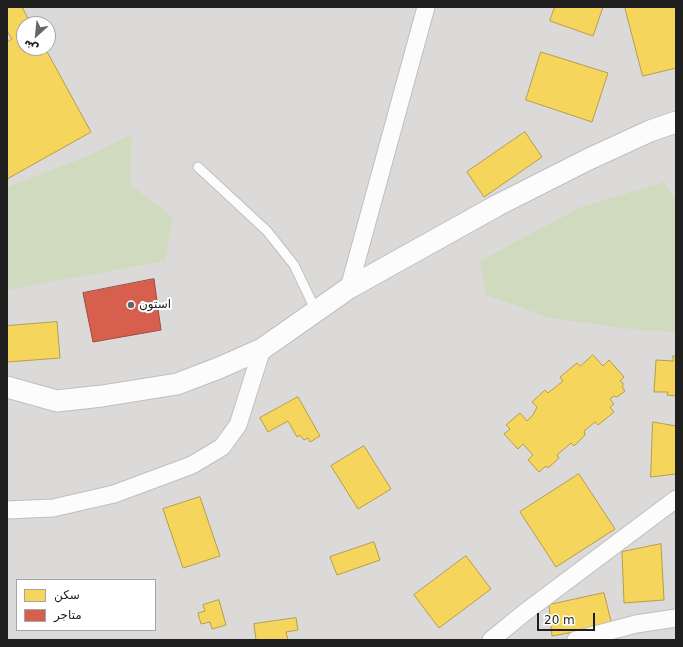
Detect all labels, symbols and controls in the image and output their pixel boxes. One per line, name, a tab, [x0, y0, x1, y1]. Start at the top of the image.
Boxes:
north arrow	[16, 16, 56, 56]
text: ش	[21, 37, 40, 55]
place label: استون	[139, 298, 171, 312]
marker: استون	[126, 300, 136, 310]
legend	[16, 579, 156, 631]
text: سكن	[54, 588, 80, 602]
scale bar	[539, 605, 597, 631]
text: متاجر	[54, 608, 82, 622]
text: 20 m	[544, 613, 575, 627]

